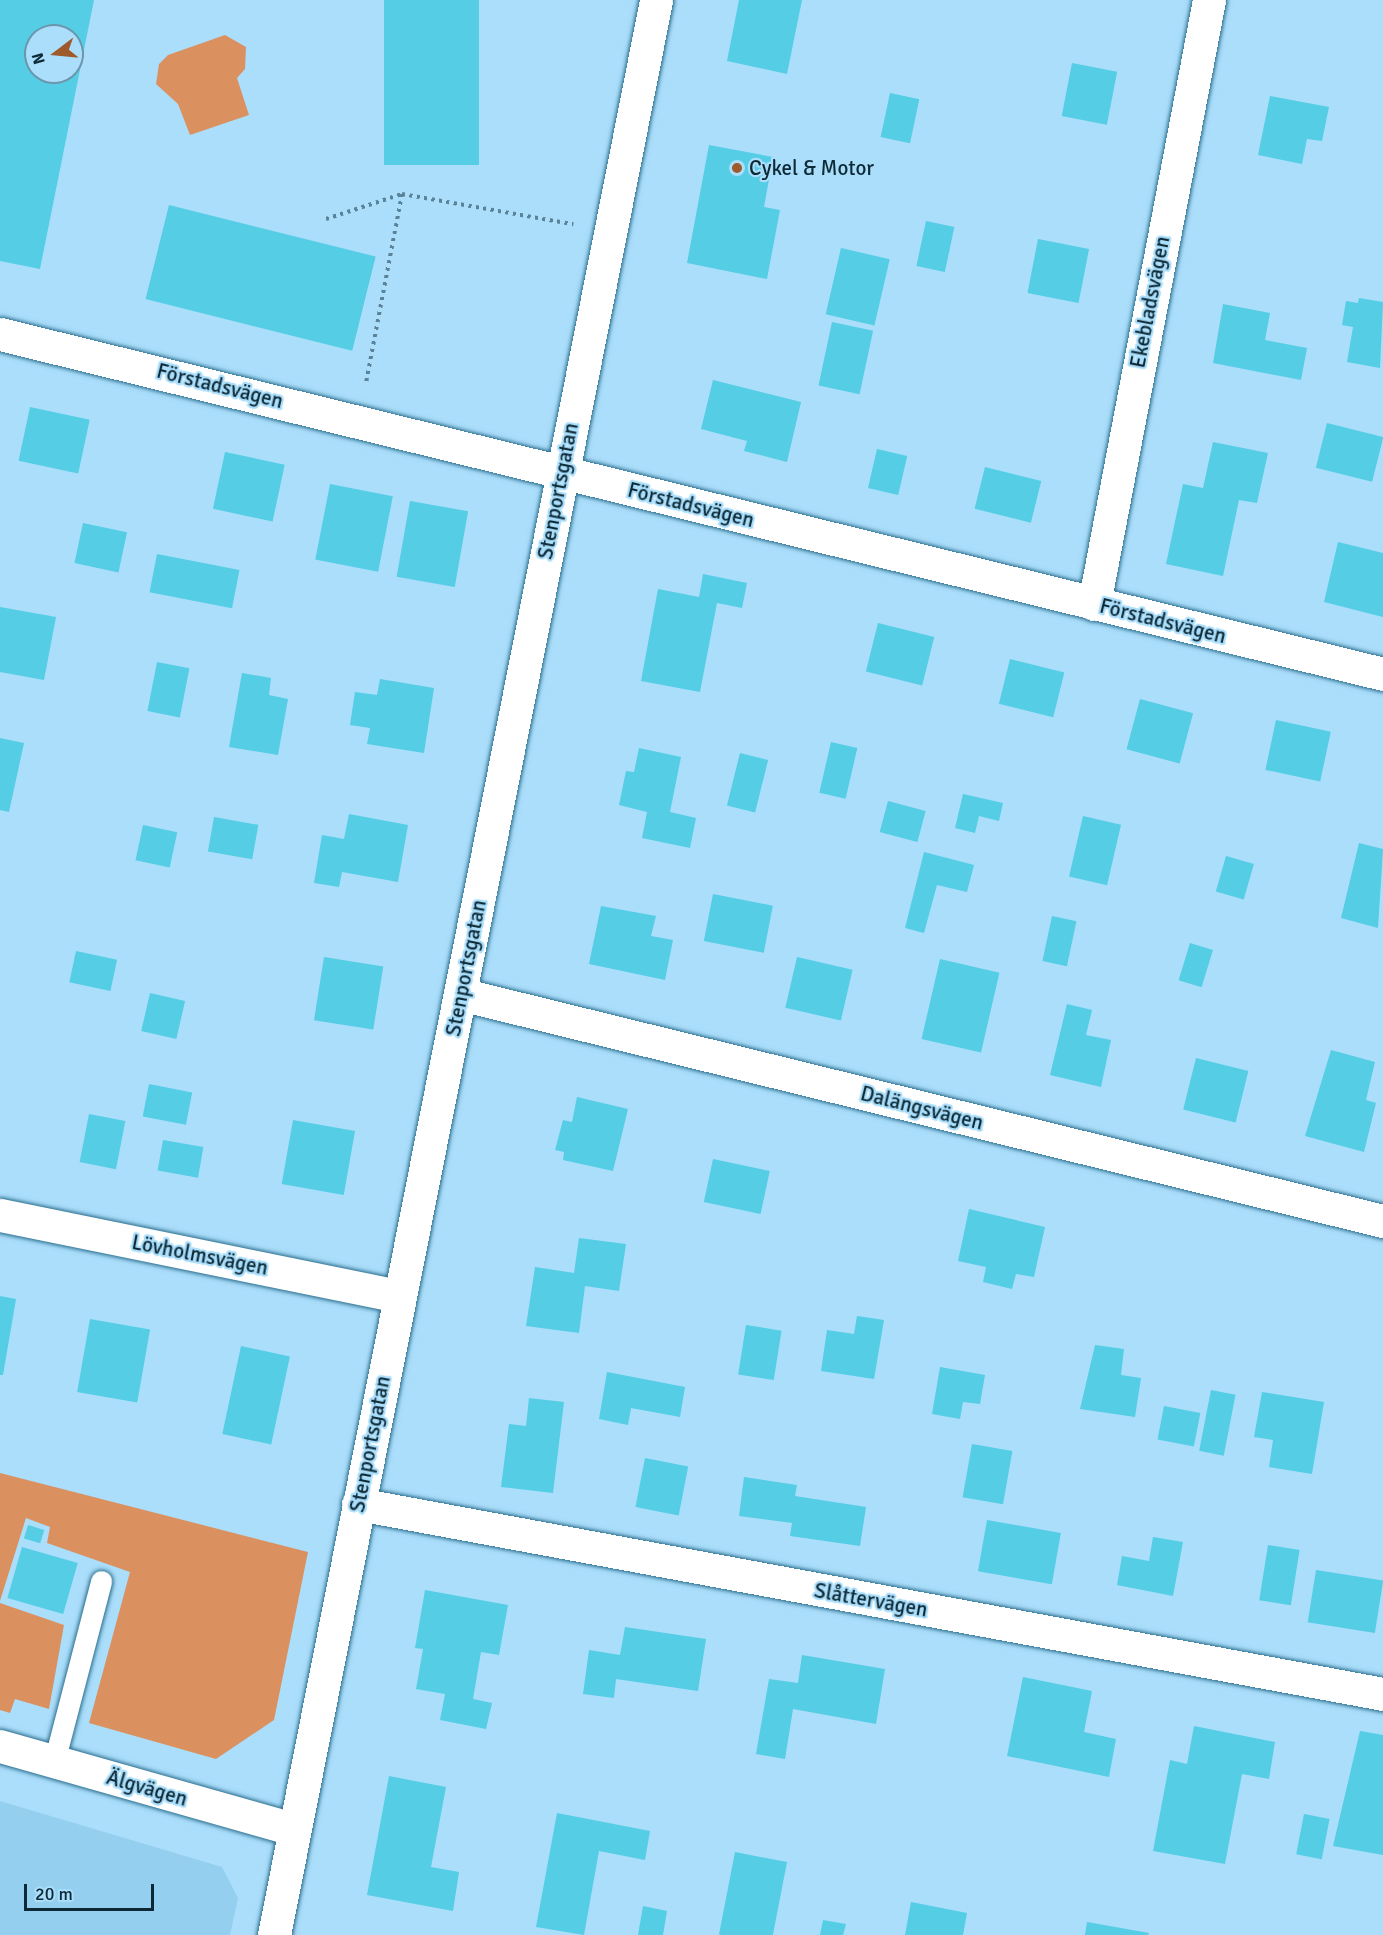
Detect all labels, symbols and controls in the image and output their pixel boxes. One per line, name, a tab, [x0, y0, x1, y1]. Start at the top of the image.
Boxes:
north arrow	[24, 24, 84, 84]
text: N	[27, 50, 50, 67]
place label: Cykel & Motor	[749, 155, 874, 181]
marker: Cykel & Motor	[730, 161, 744, 175]
street label: Ekebladsvägen	[1125, 234, 1175, 370]
street label: Förstadsvägen	[154, 358, 286, 414]
street label: Stenportsgatan	[532, 421, 584, 561]
street label: Förstadsvägen	[625, 477, 757, 533]
street label: Förstadsvägen	[1097, 593, 1229, 649]
street label: Stenportsgatan	[440, 898, 492, 1038]
street label: Dalängsvägen	[858, 1081, 986, 1135]
street label: Lövholmsvägen	[130, 1229, 270, 1281]
street label: Stenportsgatan	[344, 1374, 396, 1514]
street label: Slåttervägen	[812, 1578, 930, 1622]
street label: Älgvägen	[104, 1764, 190, 1812]
scale bar	[27, 1872, 158, 1910]
text: 20 m	[35, 1883, 73, 1905]

